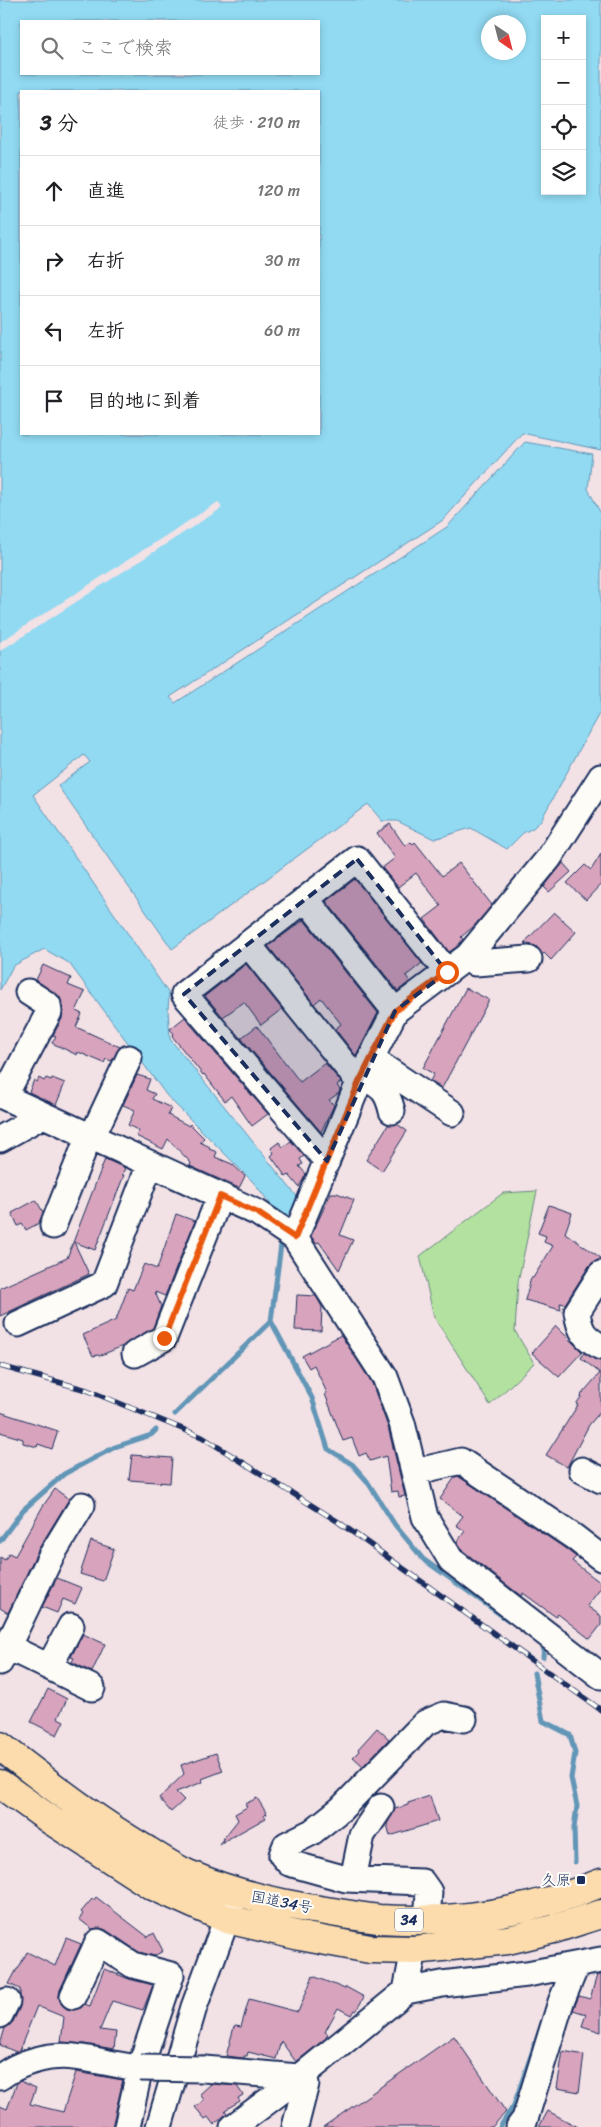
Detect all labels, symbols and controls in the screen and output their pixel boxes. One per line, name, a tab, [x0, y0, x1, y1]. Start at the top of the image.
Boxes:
north arrow	[481, 15, 526, 60]
map controls	[541, 15, 586, 195]
button: +	[541, 15, 586, 60]
search box	[20, 20, 320, 75]
text: ここで検索	[78, 31, 173, 64]
icon: search	[38, 34, 66, 62]
button: −	[541, 60, 586, 105]
text: 3 分	[40, 104, 78, 142]
button: locate	[541, 105, 586, 150]
text: 徒歩 · 210 m	[213, 108, 300, 137]
button: layers	[541, 150, 586, 195]
text: 直進	[87, 174, 125, 207]
text: 120 m	[257, 176, 300, 205]
icon: ahead	[40, 177, 68, 205]
text: 右折	[87, 244, 125, 277]
text: 30 m	[265, 246, 300, 275]
icon: right	[40, 247, 68, 275]
text: 左折	[87, 314, 125, 347]
text: 60 m	[264, 316, 300, 345]
icon: left	[40, 317, 68, 345]
text: 目的地に到着	[87, 384, 201, 417]
icon: arrive	[40, 387, 68, 415]
route start	[436, 961, 459, 984]
route end	[153, 1327, 176, 1350]
place label: 久原	[541, 1867, 571, 1893]
marker: 久原	[575, 1874, 587, 1886]
street label: 国道34号	[249, 1883, 315, 1921]
road number: 34	[395, 1908, 423, 1932]

